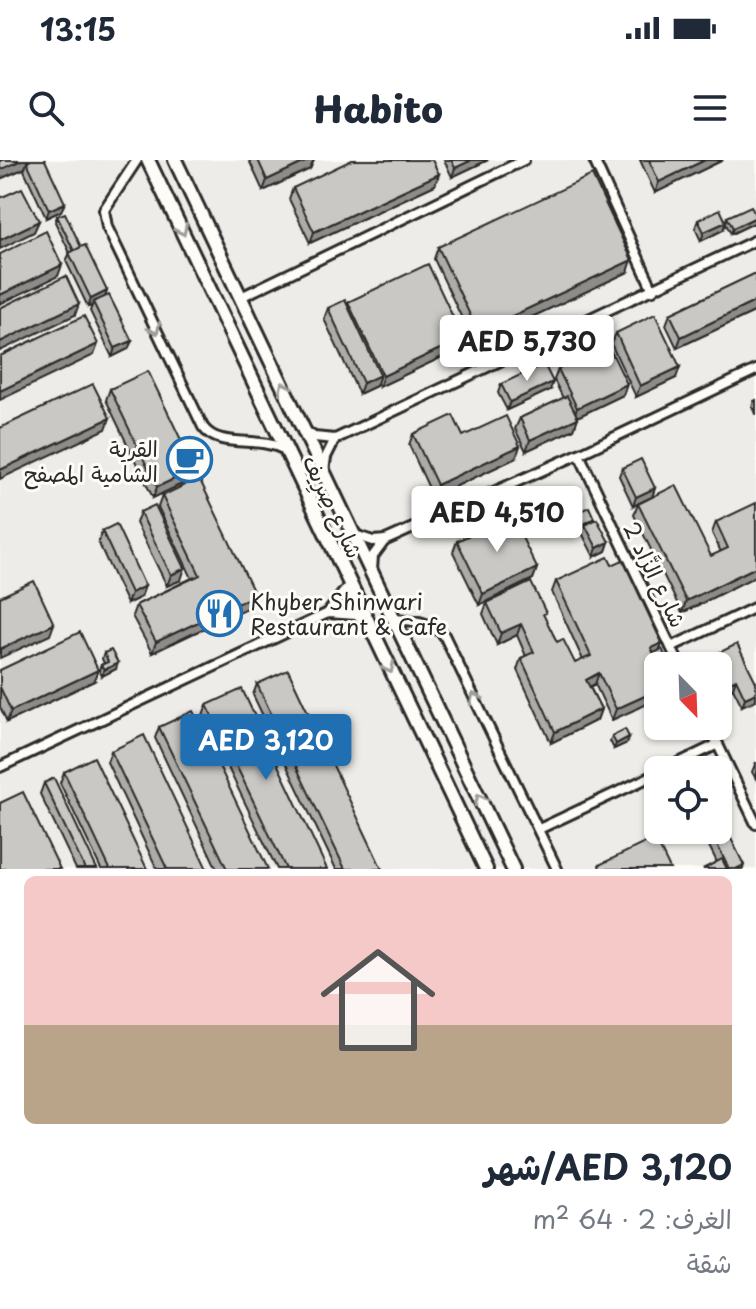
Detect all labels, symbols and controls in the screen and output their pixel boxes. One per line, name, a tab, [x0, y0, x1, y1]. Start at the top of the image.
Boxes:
text: 13:15	[40, 6, 116, 51]
text: Habito	[313, 81, 443, 135]
icon: search	[24, 86, 68, 130]
icon: menu	[688, 86, 732, 130]
one-way arrow	[172, 222, 187, 237]
pin: AED 5,730	[435, 315, 619, 383]
one-way arrow	[145, 321, 161, 336]
text: AED 5,730	[458, 321, 596, 360]
one-way arrow	[278, 380, 294, 395]
place label: القرية الشامية المصفح	[24, 431, 158, 490]
cafe icon: القرية الشامية المصفح	[165, 436, 213, 484]
street label: شارع صِرِيف	[293, 449, 372, 564]
pin: AED 4,510	[405, 486, 589, 554]
text: AED 4,510	[429, 492, 565, 531]
street label: شارع الزَّاد 2	[615, 515, 696, 633]
place label: Khyber Shinwari Restaurant & Cafe	[250, 584, 447, 642]
restaurant icon: Khyber Shinwari Restaurant & Cafe	[195, 589, 243, 637]
north arrow	[644, 652, 732, 740]
map controls	[644, 652, 732, 844]
one-way arrow	[379, 659, 395, 674]
one-way arrow	[469, 691, 485, 706]
pin: AED 3,120	[174, 714, 358, 782]
text: AED 3,120	[198, 720, 334, 759]
button: locate	[644, 756, 732, 844]
one-way arrow	[474, 792, 490, 807]
icon: home	[306, 928, 450, 1072]
text: AED 3,120/شهر	[484, 1140, 732, 1192]
text: الغرف: 2 · 64 m²	[533, 1199, 732, 1238]
text: شقة	[687, 1243, 732, 1282]

